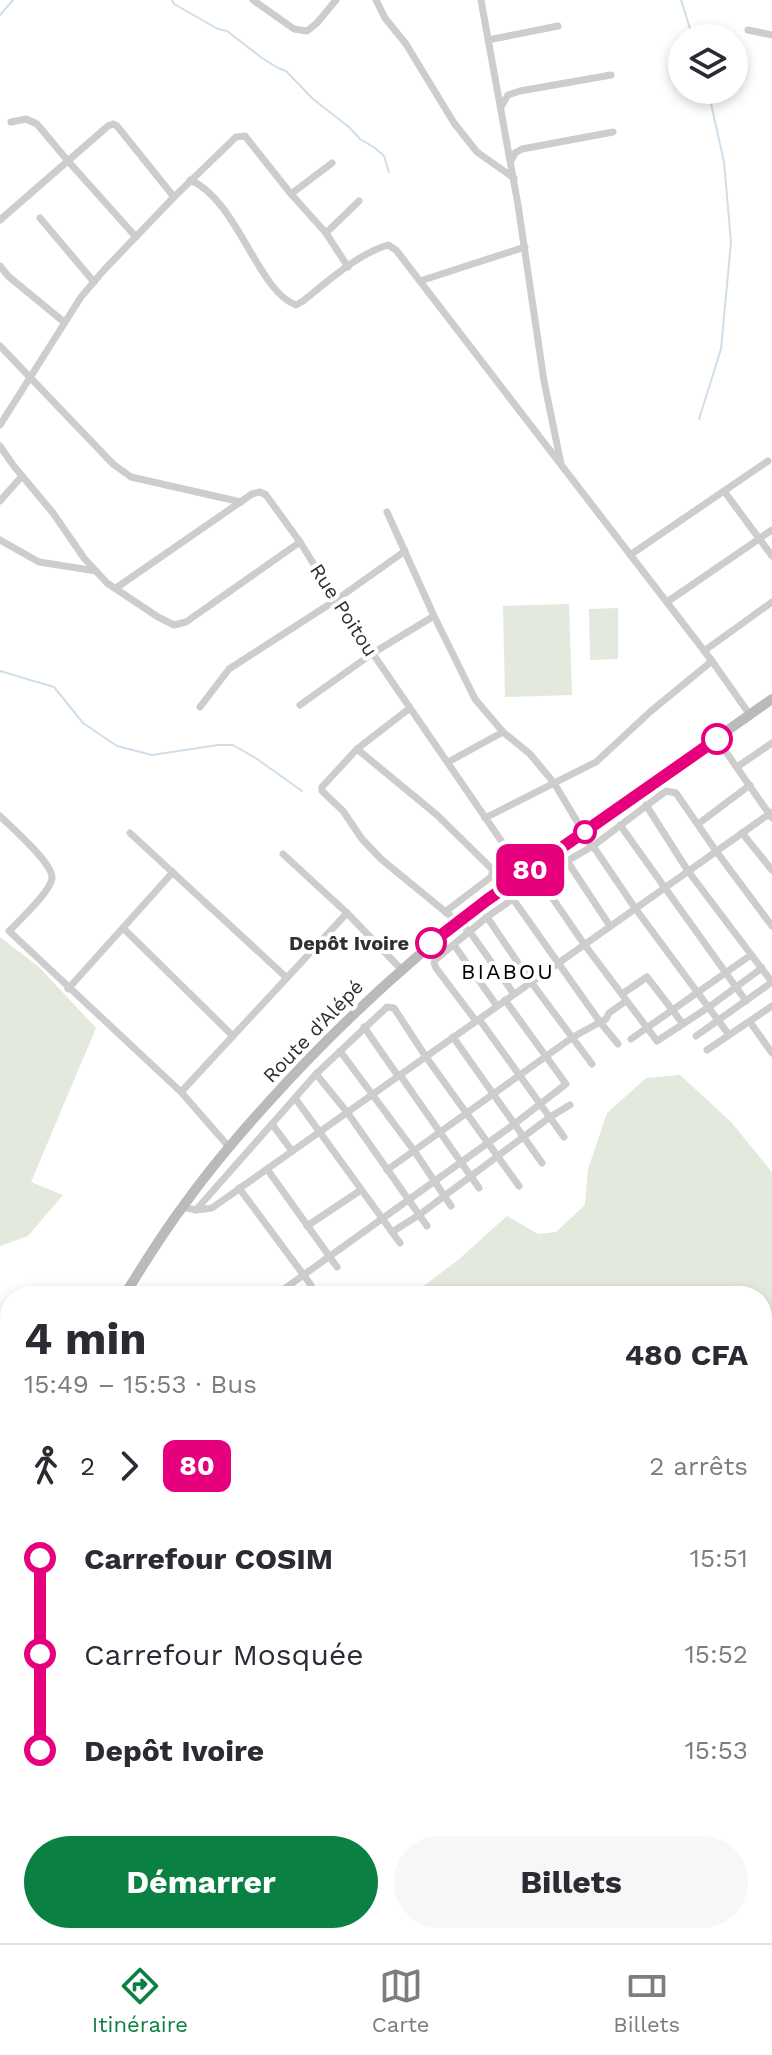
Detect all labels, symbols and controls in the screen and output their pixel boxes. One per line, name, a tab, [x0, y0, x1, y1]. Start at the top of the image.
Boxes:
map controls	[668, 24, 748, 104]
button: layers	[668, 24, 748, 104]
street label: Rue Poitou	[305, 559, 383, 661]
unlabelled marker	[702, 724, 732, 754]
unlabelled marker	[574, 821, 596, 843]
line badge: 80	[494, 844, 566, 896]
text: 80	[512, 853, 548, 886]
marker: Depôt Ivoire	[416, 928, 446, 958]
place label: Depôt Ivoire	[289, 931, 409, 955]
district label: BIABOU	[461, 959, 555, 984]
street label: Route d'Alépé	[258, 974, 368, 1088]
text: 4 min	[24, 1313, 147, 1365]
text: 480 CFA	[625, 1337, 748, 1372]
text: 15:49 – 15:53 · Bus	[24, 1369, 257, 1399]
icon: walk	[24, 1444, 68, 1488]
icon: forward	[107, 1444, 151, 1488]
text: 80	[179, 1449, 215, 1482]
text: 2	[80, 1451, 95, 1481]
text: 2 arrêts	[649, 1451, 748, 1481]
text: Carrefour COSIM	[84, 1541, 333, 1576]
text: 15:51	[690, 1543, 748, 1573]
text: Carrefour Mosquée	[84, 1637, 364, 1672]
text: 15:52	[685, 1639, 748, 1669]
text: Depôt Ivoire	[84, 1733, 264, 1768]
text: 15:53	[685, 1735, 748, 1765]
button: Démarrer	[24, 1836, 378, 1928]
button: Billets	[394, 1836, 748, 1928]
tab: Itinéraire	[92, 1964, 188, 2037]
tab: Carte	[372, 1964, 430, 2037]
tab: Billets	[613, 1964, 680, 2037]

